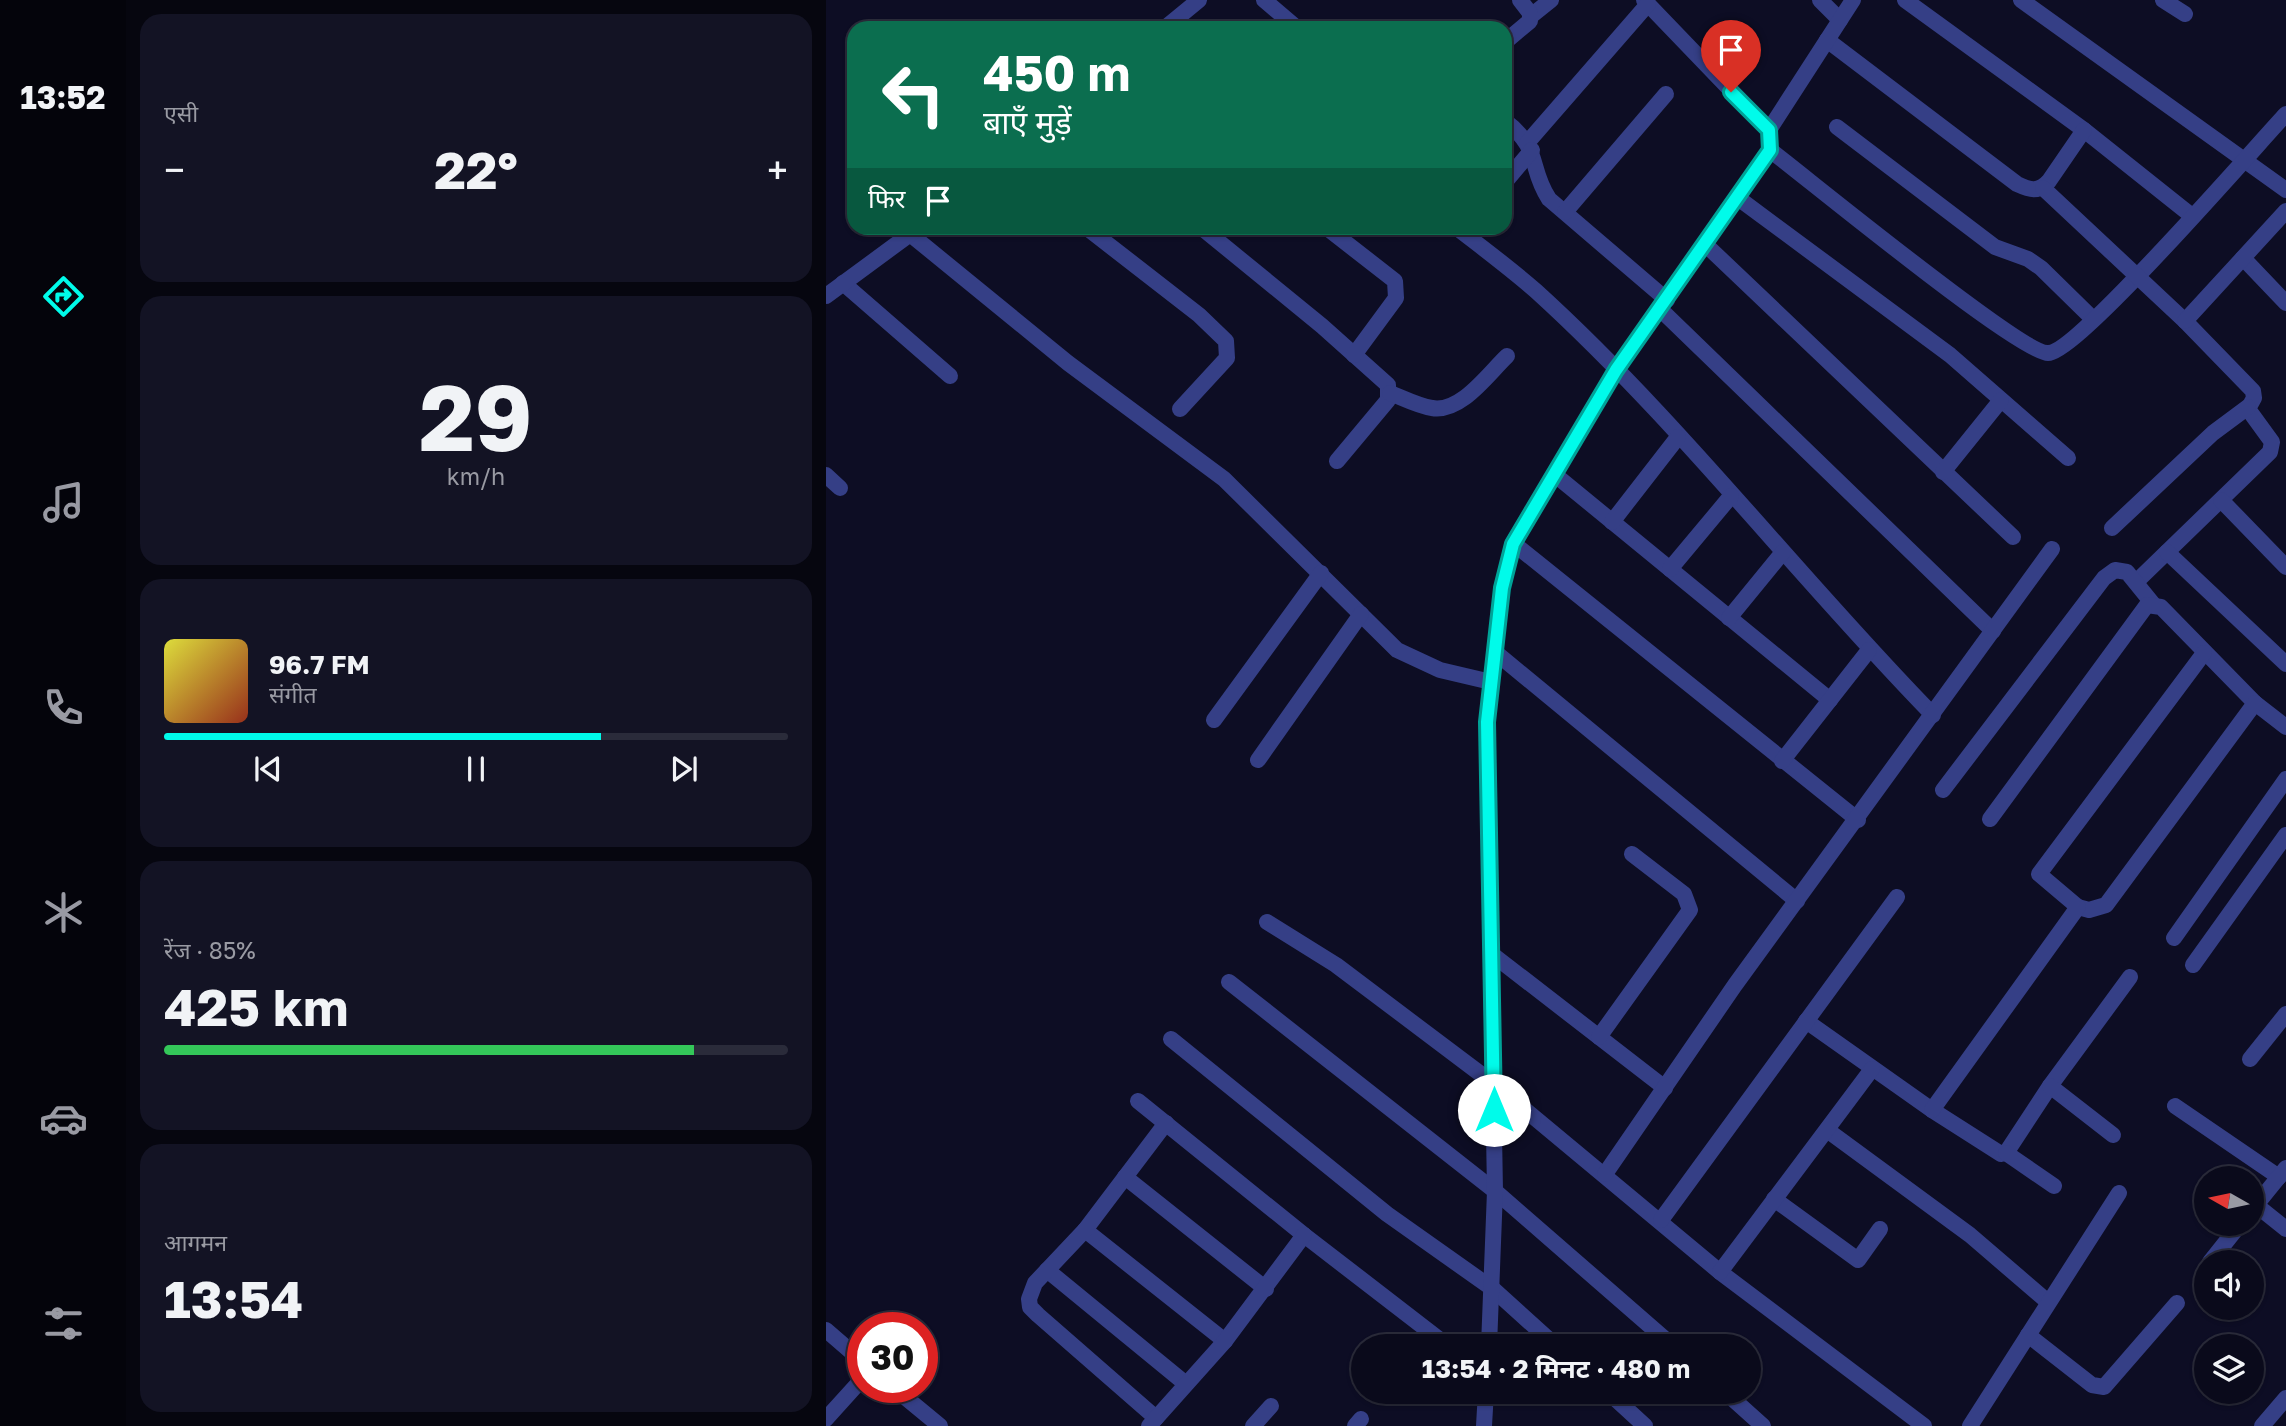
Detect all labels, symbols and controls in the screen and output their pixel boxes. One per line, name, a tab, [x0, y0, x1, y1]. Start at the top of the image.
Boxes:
pin	[1701, 20, 1761, 92]
icon: arrive	[1712, 31, 1750, 69]
text: 450 m	[983, 43, 1131, 102]
icon: left	[868, 49, 959, 140]
text: 13:52	[20, 78, 106, 116]
text: एसी	[164, 99, 198, 127]
text: बाएँ मुड़ें	[983, 103, 1072, 141]
text: 22°	[434, 138, 518, 200]
text: −	[164, 147, 185, 192]
text: +	[767, 147, 788, 192]
icon: arrive	[919, 182, 957, 220]
text: फिर	[868, 183, 905, 214]
icon: directions	[39, 272, 88, 321]
text: 29	[419, 362, 533, 471]
text: km/h	[447, 462, 505, 490]
icon: music	[39, 478, 88, 527]
text: 96.7 FM	[269, 649, 370, 680]
text: संगीत	[269, 680, 317, 708]
icon: phone	[39, 683, 88, 732]
icon: previous	[249, 750, 287, 788]
icon: pause	[457, 750, 495, 788]
icon: next	[665, 750, 703, 788]
icon: climate	[39, 888, 88, 937]
text: रेंज · 85%	[164, 936, 256, 964]
text: 425 km	[164, 975, 349, 1037]
position arrow	[1457, 1073, 1531, 1147]
icon: car	[39, 1094, 88, 1143]
north arrow	[2194, 1166, 2264, 1236]
map controls	[2194, 1166, 2264, 1404]
text: आगमन	[164, 1228, 227, 1256]
button: sound	[2194, 1250, 2264, 1320]
text: 13:54	[164, 1267, 303, 1329]
icon: filters	[39, 1299, 88, 1348]
speed limit sign: 30	[847, 1312, 938, 1403]
button: layers	[2194, 1334, 2264, 1404]
text: 13:54 · 2 मिनट · 480 m	[1422, 1353, 1690, 1384]

